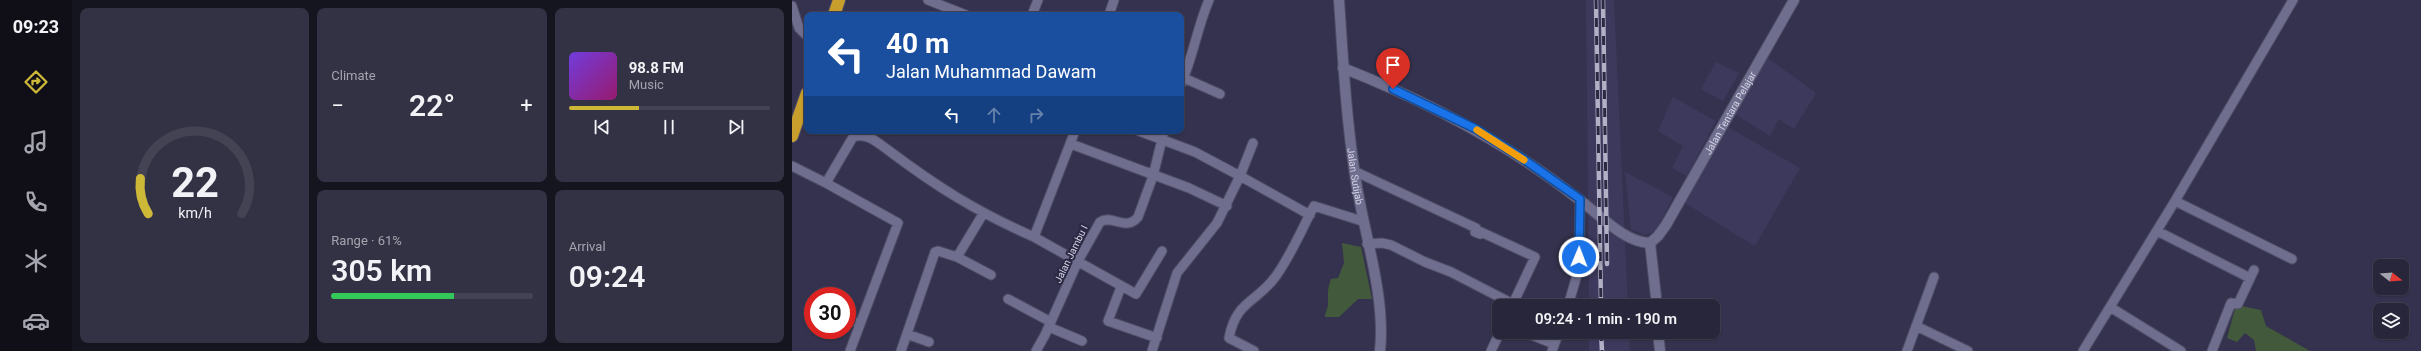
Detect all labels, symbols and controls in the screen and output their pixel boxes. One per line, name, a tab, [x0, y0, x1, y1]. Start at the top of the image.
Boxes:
text: 09:23	[13, 16, 59, 37]
text: 40 m	[886, 27, 949, 60]
icon: left	[820, 28, 872, 80]
pin	[1376, 48, 1410, 89]
icon: arrive	[1382, 54, 1404, 76]
text: 98.8 FM	[629, 59, 684, 77]
text: Jalan Muhammad Dawam	[886, 61, 1096, 82]
icon: directions	[22, 68, 50, 96]
text: Climate	[331, 68, 376, 83]
street label: Jalan Tentara Pelajar	[1702, 69, 1758, 156]
text: Music	[629, 77, 664, 92]
text: 22°	[409, 88, 455, 123]
text: −	[331, 93, 344, 118]
text: +	[520, 93, 533, 118]
icon: left	[941, 104, 963, 126]
icon: ahead	[983, 104, 1005, 126]
icon: right	[1025, 104, 1047, 126]
icon: previous	[591, 116, 613, 138]
icon: pause	[658, 116, 680, 138]
icon: next	[725, 116, 747, 138]
icon: music	[22, 128, 50, 156]
street label: Jalan Sutijab	[1346, 147, 1366, 206]
text: 22	[171, 157, 219, 206]
icon: phone	[22, 188, 50, 216]
text: km/h	[178, 204, 211, 220]
street label: Jalan Jambu I	[1052, 223, 1090, 285]
text: Range · 61%	[331, 233, 402, 248]
position arrow	[1558, 236, 1600, 278]
text: Arrival	[569, 239, 606, 254]
icon: climate	[22, 247, 50, 275]
text: 305 km	[331, 253, 432, 288]
text: 09:24	[569, 259, 645, 294]
north arrow	[2373, 259, 2409, 295]
map controls	[2373, 259, 2409, 339]
speed limit sign: 30	[804, 287, 856, 339]
button: layers	[2373, 303, 2409, 339]
icon: car	[22, 307, 50, 335]
text: 09:24 · 1 min · 190 m	[1535, 310, 1677, 328]

